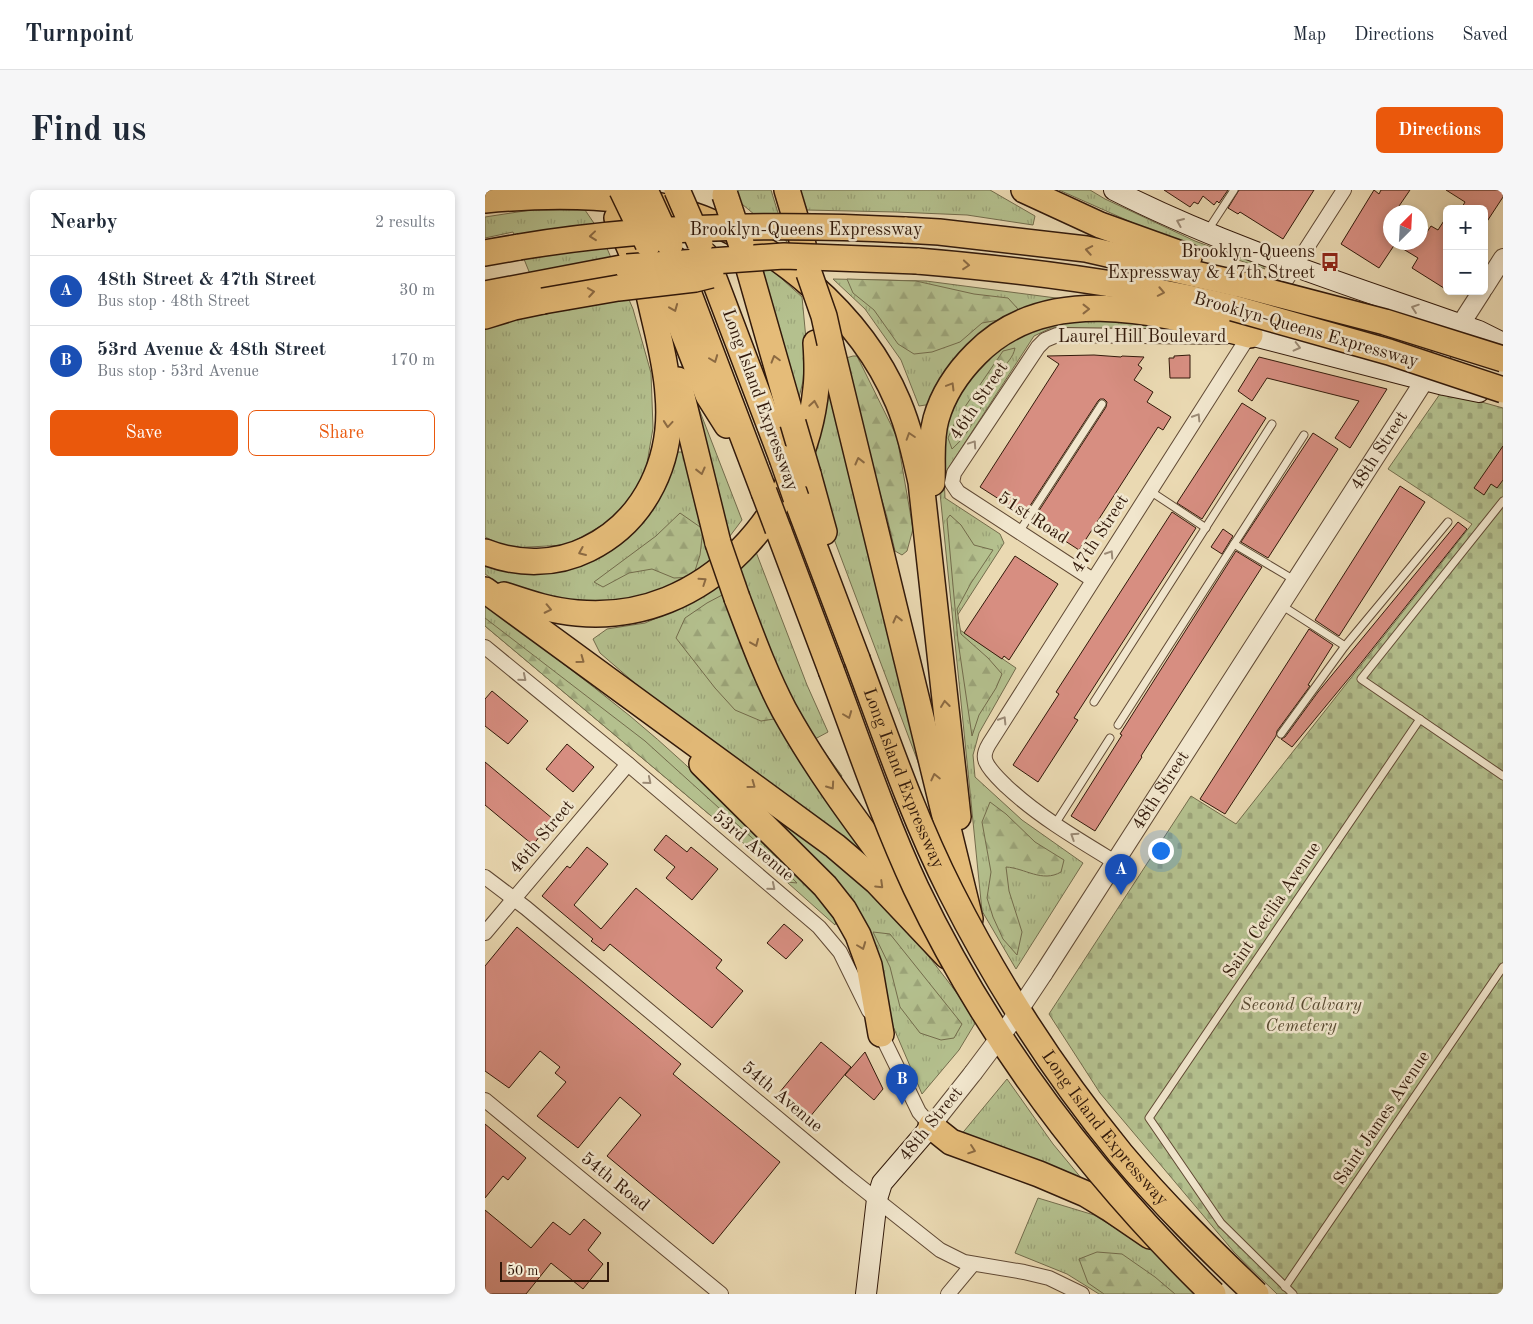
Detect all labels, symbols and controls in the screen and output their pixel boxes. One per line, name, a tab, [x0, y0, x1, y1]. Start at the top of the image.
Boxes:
text: Turnpoint	[25, 23, 133, 47]
text: Map	[1293, 26, 1326, 44]
text: Directions	[1354, 26, 1434, 44]
text: Saved	[1462, 26, 1508, 44]
button: Directions	[1376, 107, 1503, 153]
text: Find us	[30, 113, 146, 148]
north arrow	[1383, 205, 1428, 250]
map controls	[1443, 205, 1488, 295]
button: +	[1443, 205, 1488, 250]
text: Nearby	[50, 212, 118, 233]
text: 2 results	[375, 215, 435, 231]
one-way arrow	[1176, 218, 1185, 228]
street label: Brooklyn-Queens Expressway	[689, 221, 923, 239]
one-way arrow	[589, 230, 597, 241]
place label: Brooklyn-Queens Expressway & 47th Street	[1107, 243, 1315, 282]
one-way arrow	[1085, 245, 1093, 255]
button: −	[1443, 250, 1488, 295]
bus stop icon: Brooklyn-Queens Expressway & 47th Street	[1319, 251, 1341, 273]
one-way arrow	[962, 260, 970, 271]
text: 48th Street & 47th Street	[97, 271, 316, 290]
text: A	[60, 283, 72, 299]
text: 30 m	[399, 283, 435, 299]
one-way arrow	[1157, 286, 1166, 296]
one-way arrow	[586, 288, 595, 298]
street label: Brooklyn-Queens Expressway	[1191, 289, 1421, 371]
text: Bus stop · 48th Street	[97, 294, 250, 310]
one-way arrow	[668, 303, 678, 312]
one-way arrow	[1082, 304, 1090, 314]
one-way arrow	[1411, 304, 1420, 314]
street label: Long Island Expressway	[719, 307, 801, 494]
street label: Laurel Hill Boulevard	[1058, 328, 1226, 346]
text: 53rd Avenue & 48th Street	[97, 341, 326, 360]
one-way arrow	[1293, 341, 1301, 351]
text: B	[60, 353, 72, 369]
text: 170 m	[390, 353, 435, 369]
one-way arrow	[770, 354, 781, 363]
one-way arrow	[708, 355, 718, 363]
street label: 46th Street	[946, 359, 1012, 443]
text: Bus stop · 53rd Avenue	[97, 364, 259, 380]
one-way arrow	[945, 382, 955, 391]
one-way arrow	[808, 399, 818, 408]
street label: 48th Street	[1347, 408, 1411, 493]
button: Save	[50, 410, 238, 456]
button: Share	[248, 410, 435, 456]
one-way arrow	[1191, 413, 1201, 422]
one-way arrow	[663, 421, 674, 429]
one-way arrow	[905, 432, 915, 441]
one-way arrow	[967, 440, 976, 450]
one-way arrow	[854, 457, 865, 466]
one-way arrow	[695, 467, 706, 476]
street label: 51st Road	[994, 489, 1072, 547]
street label: 47th Street	[1068, 491, 1132, 577]
one-way arrow	[578, 545, 587, 556]
one-way arrow	[1103, 550, 1113, 559]
one-way arrow	[698, 578, 707, 587]
one-way arrow	[543, 603, 552, 613]
one-way arrow	[892, 615, 903, 624]
one-way arrow	[748, 638, 759, 647]
one-way arrow	[575, 655, 584, 663]
one-way arrow	[517, 672, 526, 681]
street label: Long Island Expressway	[860, 686, 947, 872]
one-way arrow	[940, 700, 951, 708]
one-way arrow	[842, 711, 852, 719]
one-way arrow	[997, 717, 1007, 726]
street label: 48th Street	[1129, 748, 1193, 833]
one-way arrow	[930, 773, 941, 781]
one-way arrow	[642, 776, 651, 785]
one-way arrow	[746, 779, 756, 788]
one-way arrow	[825, 780, 834, 790]
street label: 46th Street	[506, 797, 578, 877]
street label: 53rd Avenue	[709, 807, 797, 885]
one-way arrow	[1070, 833, 1079, 842]
your location	[1148, 838, 1174, 864]
street label: Saint Cecilia Avenue	[1220, 839, 1324, 981]
pin: A	[1105, 854, 1137, 895]
one-way arrow	[874, 879, 883, 888]
one-way arrow	[766, 881, 775, 890]
one-way arrow	[856, 941, 866, 950]
park label: Second Calvary Cemetery	[1240, 996, 1362, 1035]
street label: Long Island Expressway	[1038, 1047, 1172, 1210]
street label: Saint James Avenue	[1331, 1048, 1433, 1188]
street label: 54th Avenue	[738, 1058, 826, 1136]
pin: B	[886, 1064, 918, 1105]
street label: 48th Street	[896, 1083, 966, 1165]
one-way arrow	[968, 1144, 976, 1154]
street label: 54th Road	[577, 1149, 653, 1215]
scale bar	[500, 1259, 609, 1282]
text: 50 m	[507, 1264, 538, 1278]

